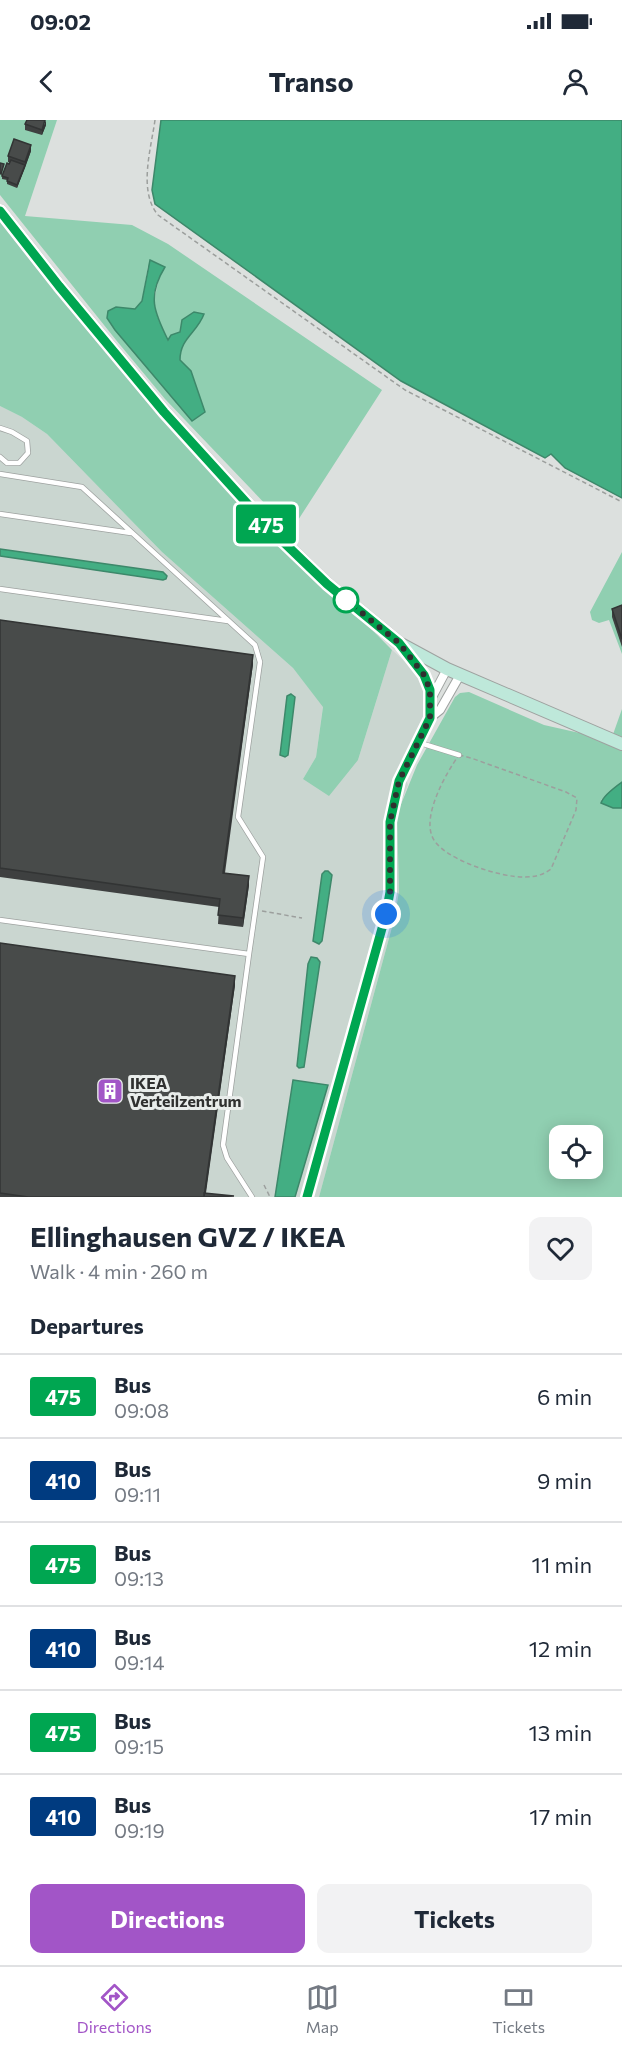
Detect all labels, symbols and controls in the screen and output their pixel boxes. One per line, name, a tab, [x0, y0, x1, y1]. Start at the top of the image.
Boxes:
text: 09:02	[30, 8, 91, 35]
icon: back	[30, 65, 63, 98]
text: Transo	[268, 65, 354, 98]
icon: person	[559, 65, 592, 98]
line badge: 475	[232, 504, 300, 544]
text: 475	[248, 512, 284, 537]
unlabelled marker	[333, 587, 359, 613]
your location	[371, 899, 401, 929]
place label: IKEA Verteilzentrum	[130, 1073, 242, 1110]
building icon: IKEA Verteilzentrum	[95, 1076, 125, 1106]
map controls	[549, 1125, 603, 1179]
button: locate	[549, 1125, 603, 1179]
button: heart	[529, 1217, 592, 1280]
text: Ellinghausen GVZ / IKEA	[30, 1219, 346, 1253]
text: Walk · 4 min · 260 m	[30, 1259, 208, 1283]
text: Departures	[30, 1312, 144, 1339]
text: Bus	[114, 1371, 151, 1398]
text: 6 min	[537, 1383, 592, 1410]
text: 475	[45, 1384, 81, 1409]
text: 09:08	[114, 1398, 169, 1422]
text: Bus	[114, 1455, 151, 1482]
text: 9 min	[537, 1467, 592, 1494]
text: 410	[45, 1468, 81, 1493]
text: 09:11	[114, 1482, 161, 1506]
text: Bus	[114, 1539, 151, 1566]
text: 11 min	[532, 1551, 592, 1578]
text: 475	[45, 1552, 81, 1577]
text: 09:13	[114, 1566, 164, 1590]
text: Bus	[114, 1623, 151, 1650]
text: 12 min	[529, 1635, 592, 1662]
text: 410	[45, 1636, 81, 1661]
text: 09:14	[114, 1650, 164, 1674]
text: Bus	[114, 1707, 151, 1734]
text: 13 min	[528, 1719, 592, 1746]
text: 475	[45, 1720, 81, 1745]
text: 09:15	[114, 1734, 164, 1758]
text: Bus	[114, 1791, 151, 1818]
text: 17 min	[529, 1803, 592, 1830]
text: 410	[45, 1804, 81, 1829]
text: 09:19	[114, 1818, 165, 1842]
button: Directions	[30, 1884, 305, 1953]
button: Tickets	[317, 1884, 592, 1953]
tab: Directions	[77, 1981, 152, 2036]
tab: Map	[306, 1981, 339, 2036]
tab: Tickets	[492, 1981, 545, 2036]

